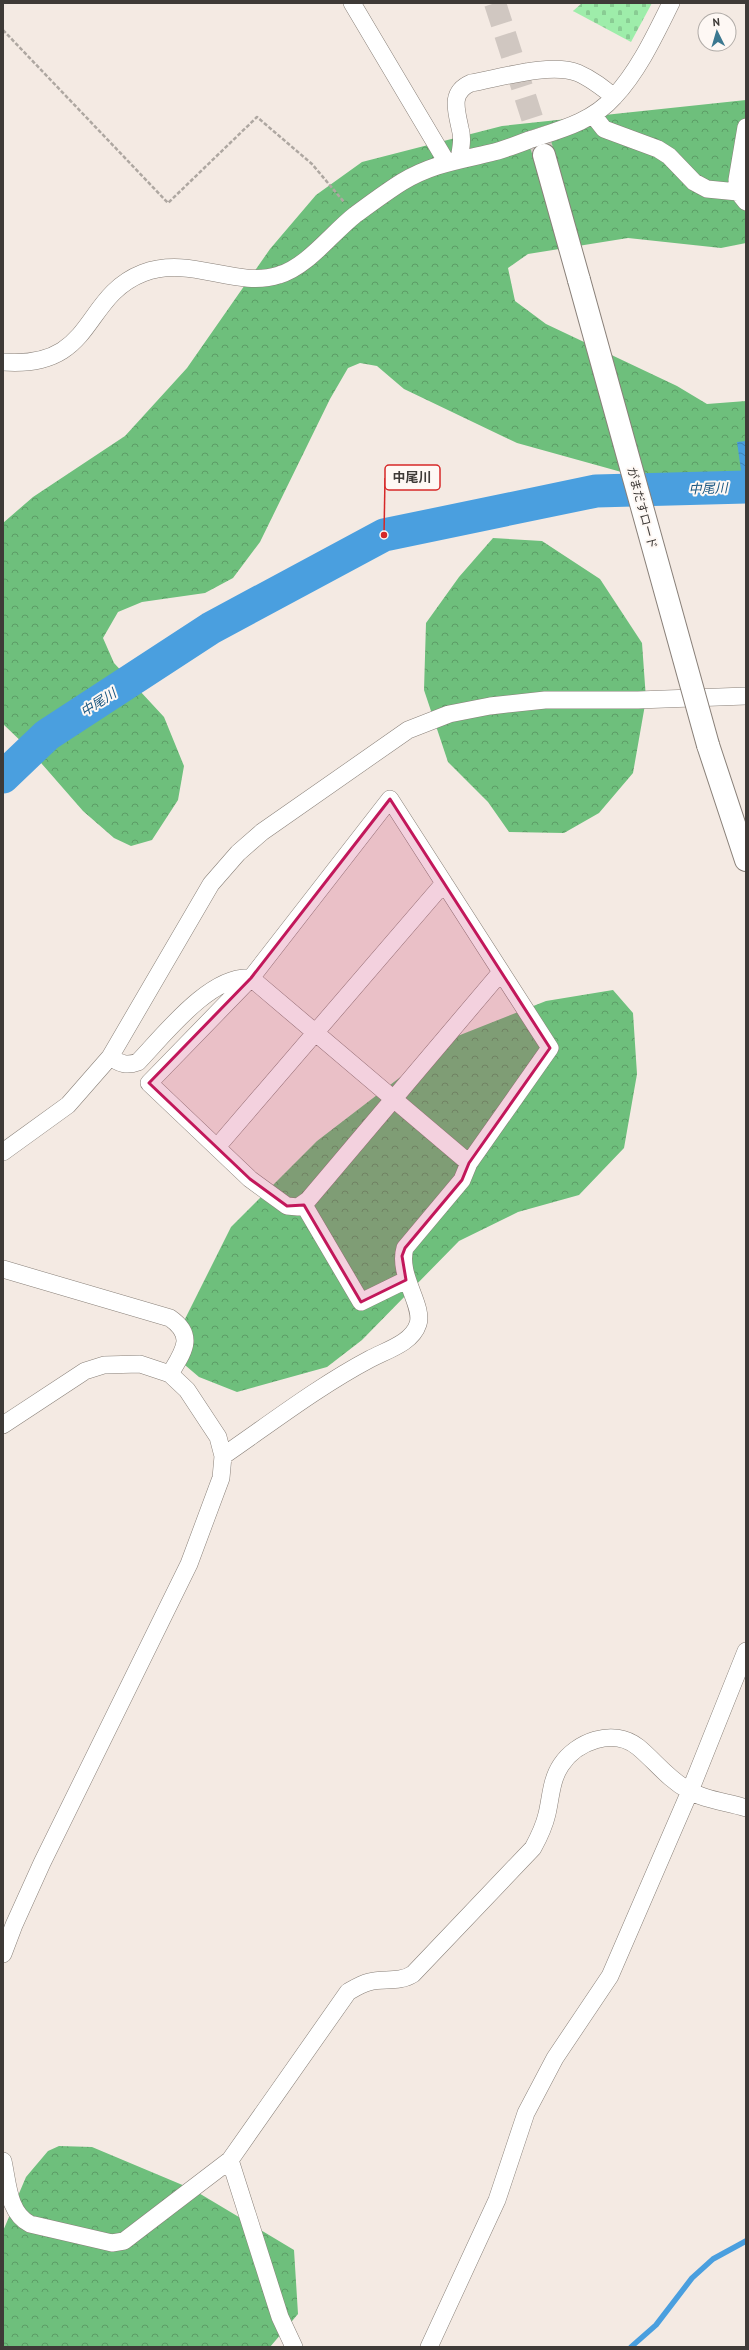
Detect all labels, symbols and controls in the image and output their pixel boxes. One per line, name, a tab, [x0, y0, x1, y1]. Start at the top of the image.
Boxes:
north arrow	[697, 12, 737, 52]
text: N	[712, 15, 720, 29]
callout: 中尾川	[385, 465, 440, 490]
street label: がまだすロード	[624, 465, 661, 550]
text: 中尾川	[392, 469, 432, 486]
water label: 中尾川	[688, 479, 730, 498]
water label: 中尾川	[77, 684, 121, 720]

